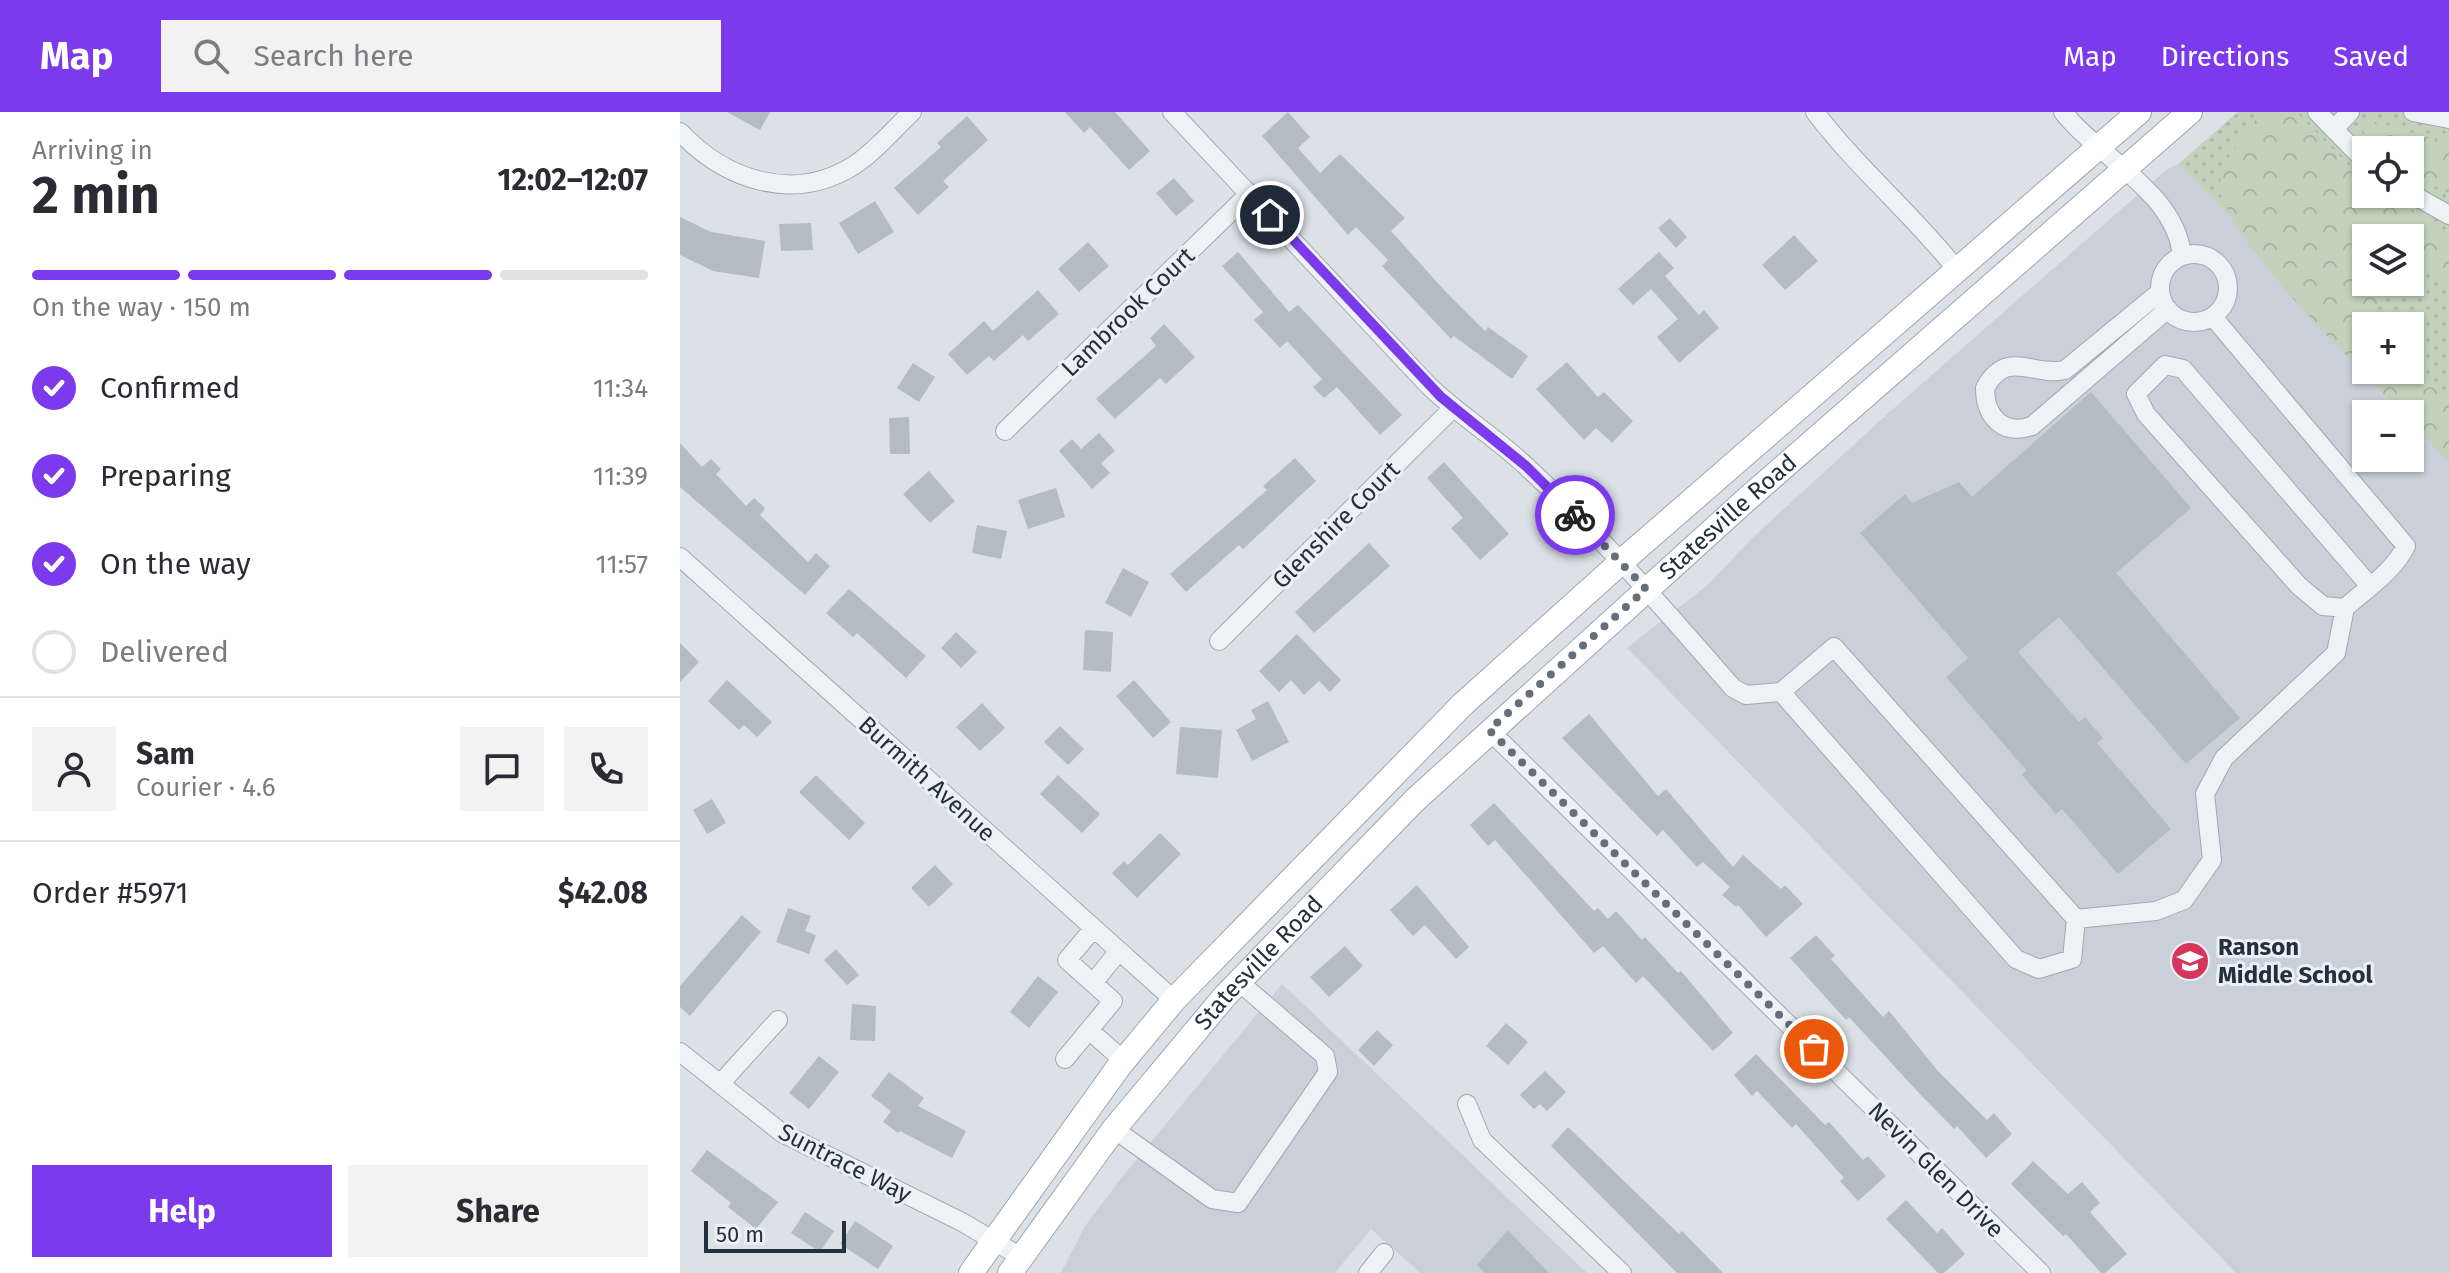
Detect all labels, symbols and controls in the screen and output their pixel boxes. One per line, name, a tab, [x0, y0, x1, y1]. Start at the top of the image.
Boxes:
search box	[161, 20, 721, 92]
text: Map	[40, 33, 113, 79]
icon: search	[189, 34, 233, 78]
text: Search here	[253, 38, 414, 74]
text: Map	[2063, 40, 2117, 73]
text: Directions	[2161, 40, 2289, 73]
text: Saved	[2333, 40, 2409, 73]
text: Arriving in	[32, 135, 153, 166]
map controls	[2352, 136, 2424, 472]
button: locate	[2352, 136, 2424, 208]
text: 12:02–12:07	[498, 162, 648, 198]
text: 2 min	[32, 164, 160, 227]
pin	[1236, 181, 1304, 249]
icon: home	[1248, 193, 1292, 237]
button: layers	[2352, 224, 2424, 296]
street label: Lambrook Court	[1056, 241, 1200, 382]
text: On the way · 150 m	[32, 292, 251, 323]
button: +	[2352, 312, 2424, 384]
icon: check	[32, 366, 76, 410]
text: Confirmed	[100, 370, 240, 406]
text: 11:34	[593, 373, 648, 404]
button: −	[2352, 400, 2424, 472]
street label: Statesville Road	[1654, 448, 1802, 585]
icon: check	[32, 454, 76, 498]
street label: Glenshire Court	[1267, 455, 1406, 594]
text: Preparing	[100, 458, 231, 494]
text: 11:39	[593, 461, 648, 492]
courier	[1535, 475, 1615, 555]
icon: bike	[1553, 493, 1597, 537]
icon: check	[32, 542, 76, 586]
text: On the way	[100, 546, 251, 582]
text: 11:57	[596, 549, 648, 580]
text: Delivered	[100, 634, 229, 670]
street label: Burmith Avenue	[853, 710, 1001, 848]
button: person	[32, 727, 116, 811]
button: chat	[460, 727, 544, 811]
button: phone	[564, 727, 648, 811]
text: Sam	[136, 736, 195, 772]
text: Courier · 4.6	[136, 772, 276, 803]
text: Order #5971	[32, 875, 188, 911]
text: $42.08	[558, 875, 648, 911]
street label: Statesville Road	[1189, 890, 1329, 1036]
place label: Ranson Middle School	[2218, 933, 2373, 989]
school or university icon: Ranson Middle School	[2169, 940, 2211, 982]
pin	[1780, 1015, 1848, 1083]
icon: bag	[1792, 1027, 1836, 1071]
street label: Nevin Glen Drive	[1862, 1096, 2010, 1244]
street label: Suntrace Way	[774, 1118, 916, 1209]
button: Help	[32, 1165, 332, 1257]
button: Share	[348, 1165, 648, 1257]
scale bar	[704, 1217, 846, 1253]
text: 50 m	[716, 1221, 764, 1248]

